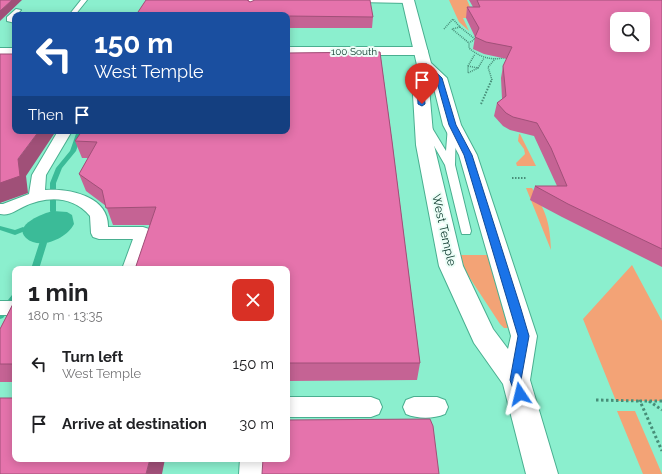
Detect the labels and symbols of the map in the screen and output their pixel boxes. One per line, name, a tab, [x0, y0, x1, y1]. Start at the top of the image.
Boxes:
street label: 100 South	[331, 46, 377, 57]
pin	[405, 63, 439, 104]
street label: West Temple	[429, 193, 459, 267]
position arrow	[499, 373, 541, 415]

